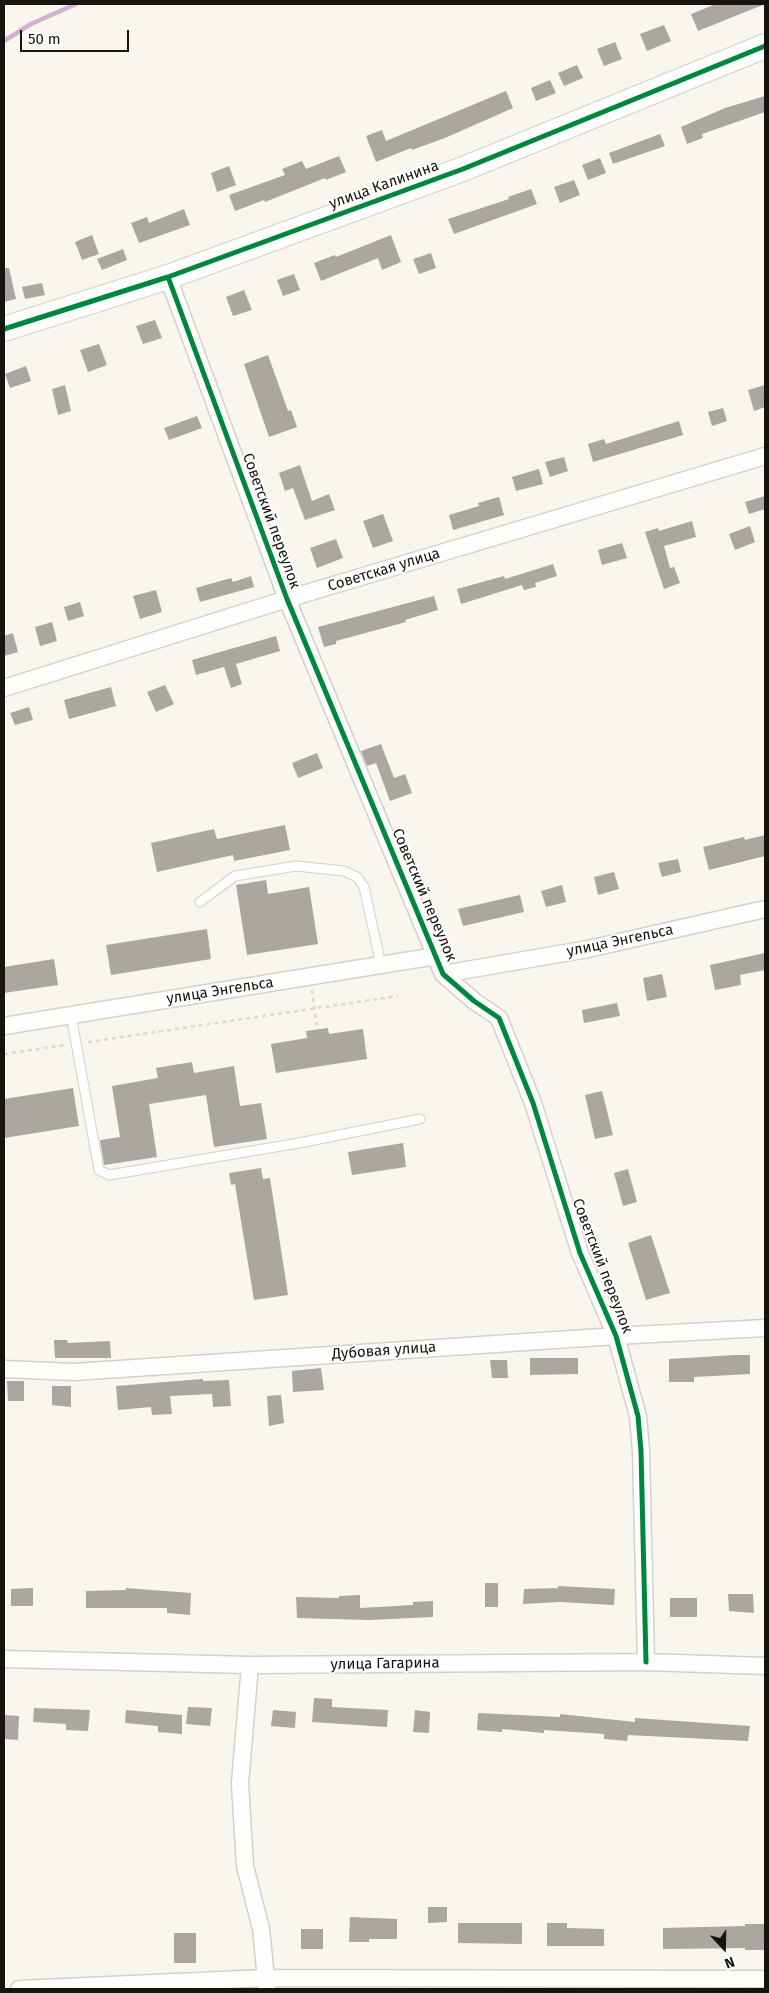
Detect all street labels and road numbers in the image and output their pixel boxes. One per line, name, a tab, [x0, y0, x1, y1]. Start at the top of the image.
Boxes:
street label: улица Калинина	[327, 157, 441, 213]
street label: Советский переулок	[238, 451, 304, 591]
street label: Советская улица	[326, 544, 442, 596]
street label: Советский переулок	[388, 826, 460, 964]
street label: улица Энгельса	[565, 921, 675, 961]
street label: улица Энгельса	[165, 974, 275, 1008]
street label: Советский переулок	[568, 1196, 636, 1336]
street label: Дубовая улица	[331, 1338, 437, 1364]
street label: улица Гагарина	[330, 1654, 440, 1674]

